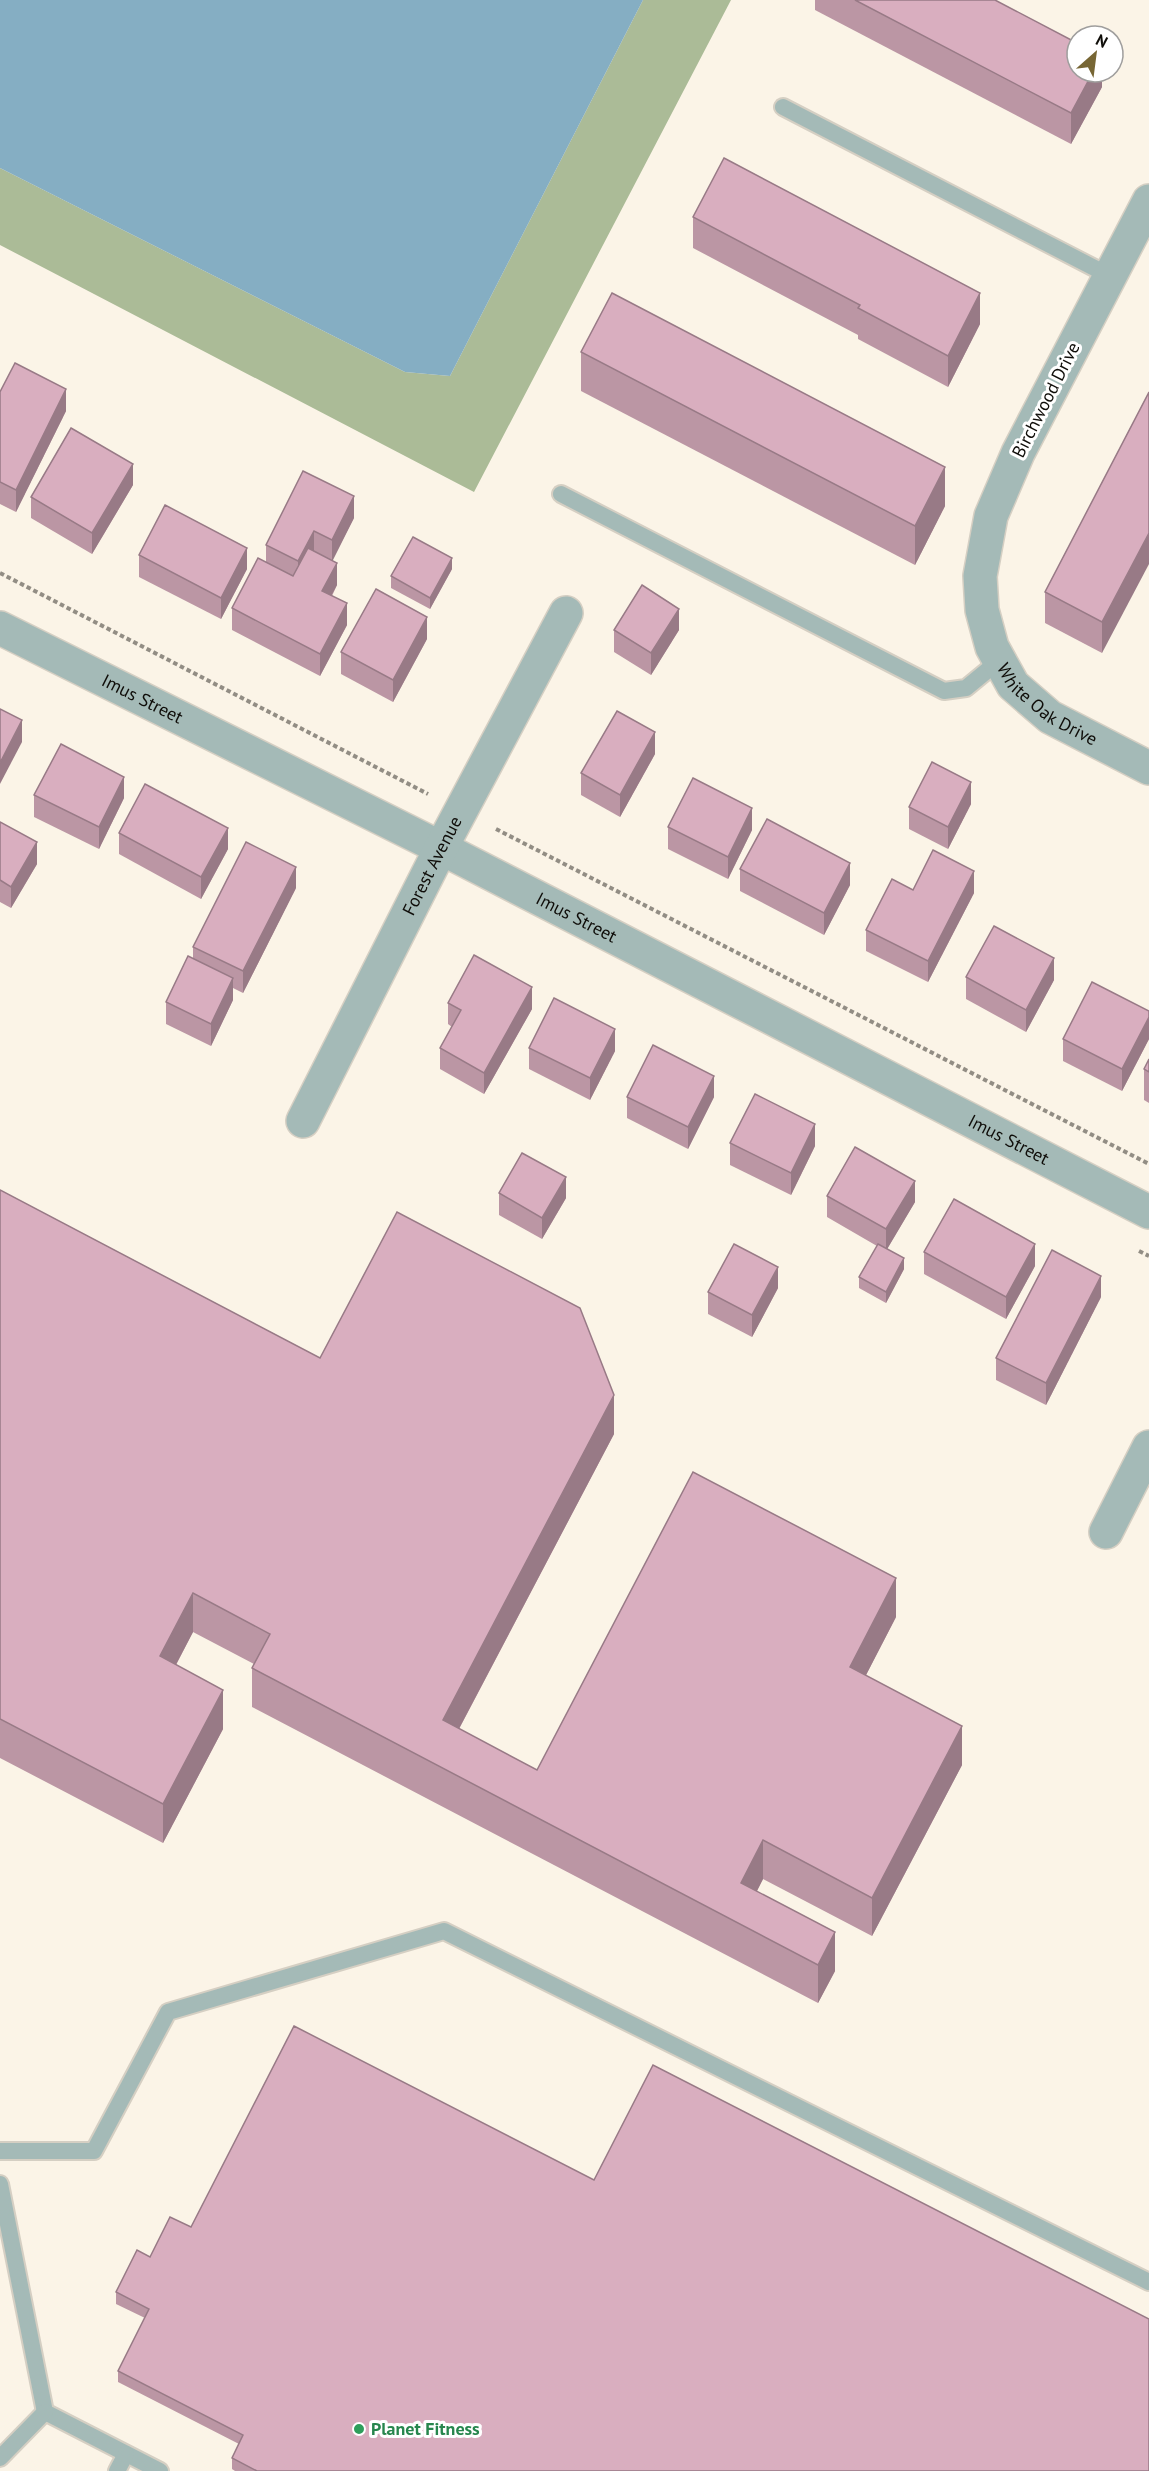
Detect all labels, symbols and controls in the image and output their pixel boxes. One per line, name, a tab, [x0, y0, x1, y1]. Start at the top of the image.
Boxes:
north arrow	[1065, 24, 1125, 84]
text: N	[1093, 29, 1111, 52]
street label: Birchwood Drive	[1007, 338, 1085, 461]
street label: White Oak Drive	[992, 659, 1101, 750]
street label: Imus Street	[98, 669, 187, 728]
street label: Forest Avenue	[397, 812, 467, 919]
street label: Imus Street	[532, 887, 621, 947]
street label: Imus Street	[964, 1109, 1053, 1170]
place label: Planet Fitness	[371, 2417, 480, 2440]
marker: Planet Fitness	[352, 2422, 366, 2436]

